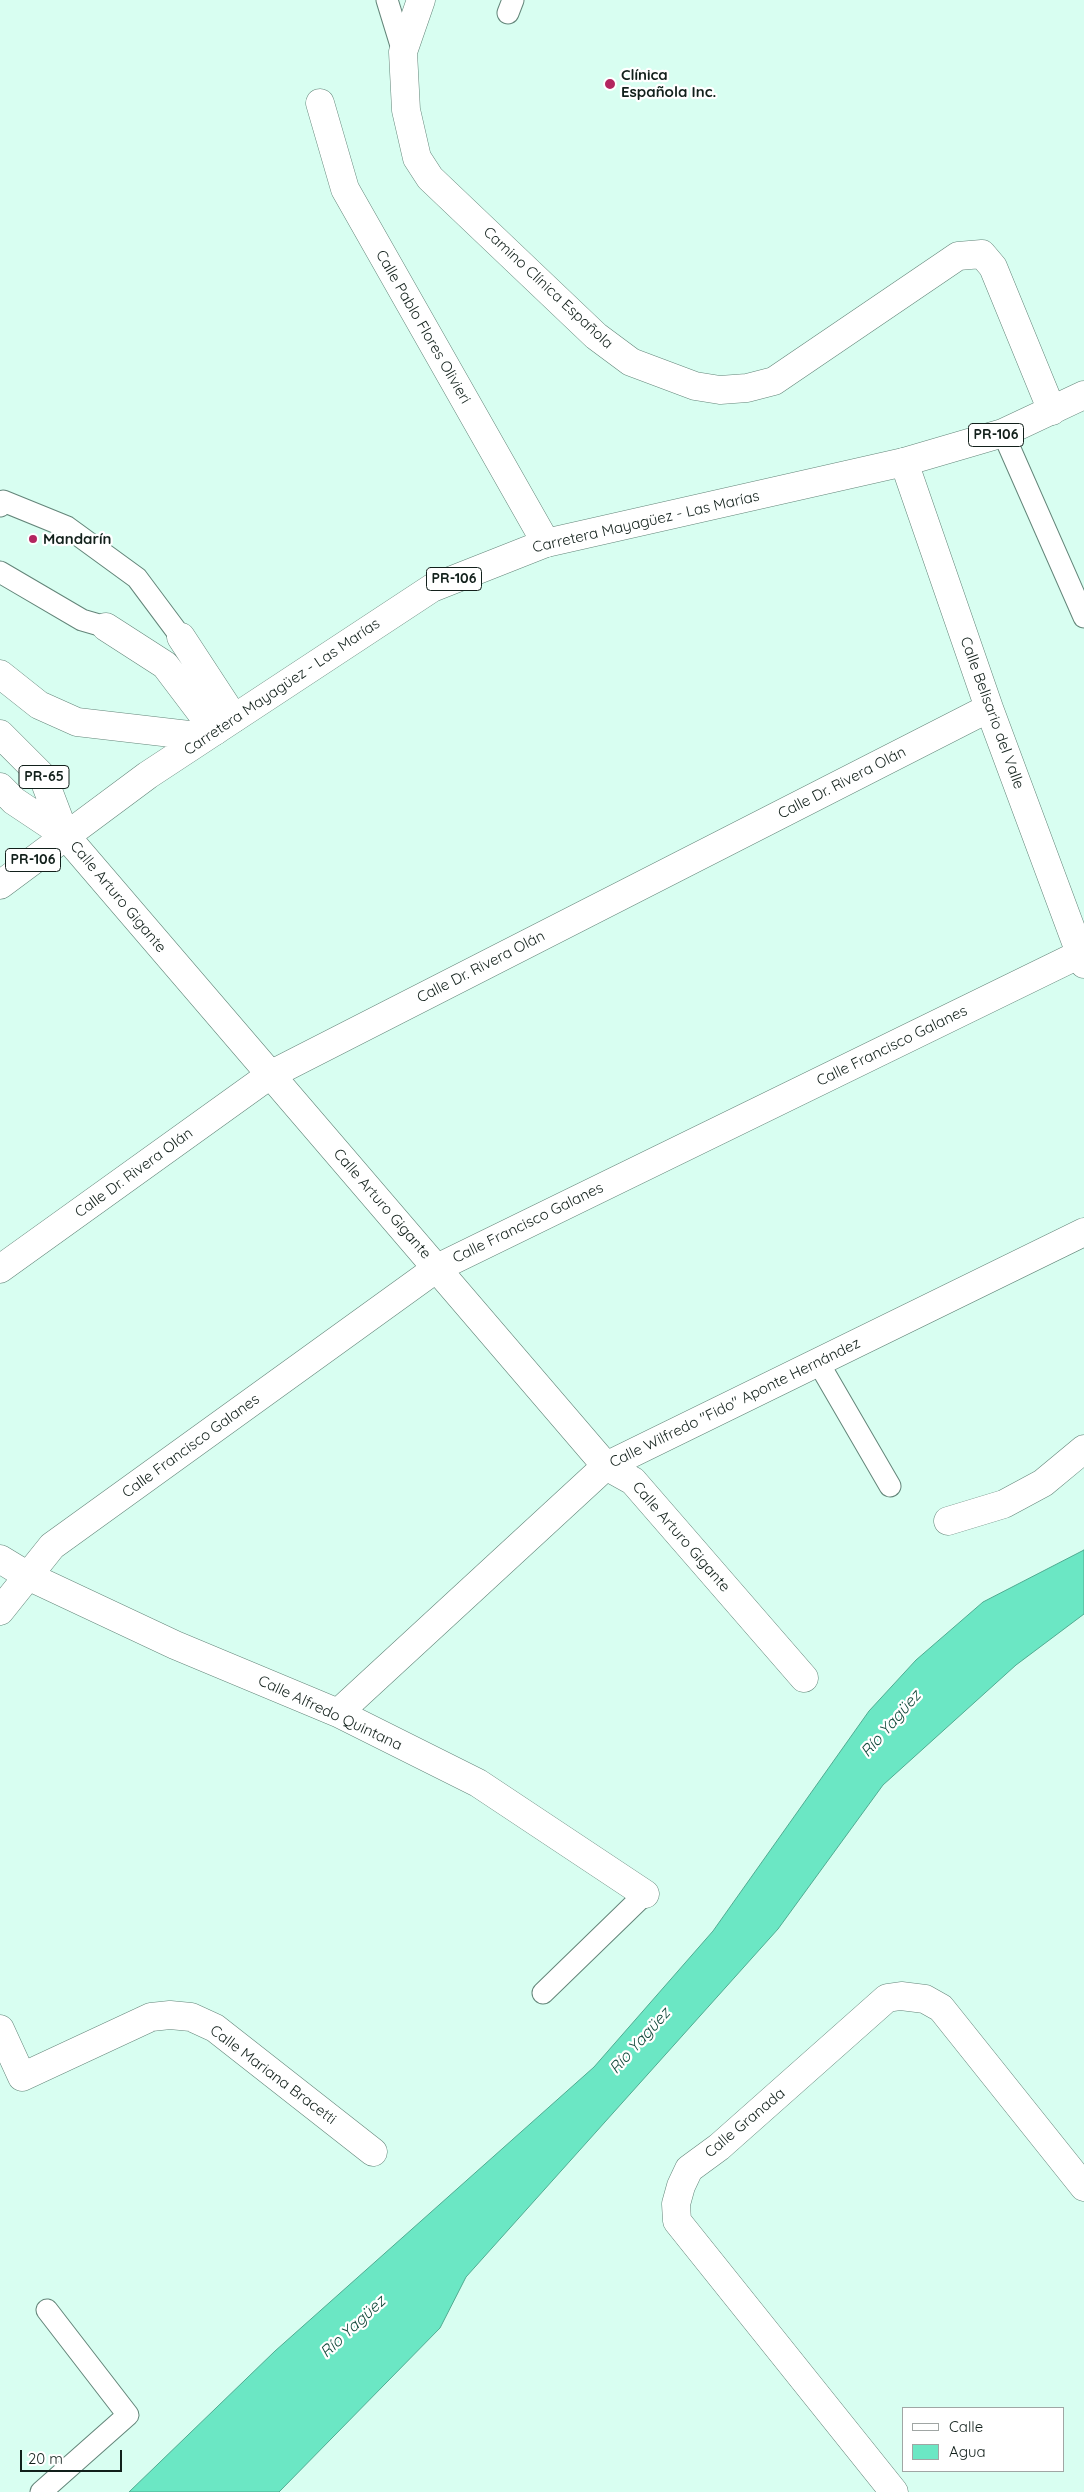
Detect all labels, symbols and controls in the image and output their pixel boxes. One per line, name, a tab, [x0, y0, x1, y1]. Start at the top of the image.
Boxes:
place label: Clínica Española Inc.	[621, 66, 716, 101]
marker: Clínica Española Inc.	[603, 77, 617, 91]
street label: Camino Clínica Española	[479, 223, 617, 353]
street label: Calle Pablo Flores Olivieri	[372, 247, 474, 407]
road number: PR-106	[968, 424, 1024, 446]
street label: Carretera Mayagüez - Las Marías	[531, 487, 761, 557]
place label: Mandarín	[43, 530, 111, 548]
marker: Mandarín	[27, 533, 39, 545]
road number: PR-106	[426, 568, 482, 590]
street label: Carretera Mayagüez - Las Marías	[181, 615, 383, 759]
street label: Calle Belisario del Valle	[956, 634, 1028, 792]
street label: Calle Dr. Rivera Olán	[775, 743, 909, 823]
road number: PR-65	[19, 766, 69, 789]
street label: Calle Arturo Gigante	[66, 838, 170, 956]
road number: PR-106	[5, 848, 60, 872]
street label: Calle Dr. Rivera Olán	[414, 927, 548, 1007]
street label: Calle Francisco Galanes	[814, 1002, 970, 1090]
street label: Calle Dr. Rivera Olán	[72, 1124, 196, 1222]
street label: Calle Arturo Gigante	[329, 1145, 435, 1263]
street label: Calle Francisco Galanes	[450, 1179, 606, 1267]
street label: Calle Wilfredo "Fido" Aponte Hernández	[607, 1334, 863, 1472]
street label: Calle Francisco Galanes	[119, 1390, 263, 1502]
street label: Calle Arturo Gigante	[628, 1478, 734, 1596]
street label: Calle Alfredo Quintana	[255, 1672, 405, 1754]
water label: Río Yagüez	[857, 1687, 925, 1761]
water label: Río Yagüez	[605, 2004, 675, 2078]
street label: Calle Mariana Bracetti	[206, 2022, 340, 2128]
street label: Calle Granada	[701, 2084, 789, 2162]
water label: Río Yagüez	[316, 2292, 390, 2362]
legend	[902, 2407, 1064, 2472]
text: Calle	[949, 2417, 983, 2436]
scale bar	[22, 2440, 125, 2472]
text: Agua	[949, 2442, 986, 2461]
text: 20 m	[28, 2449, 63, 2468]

